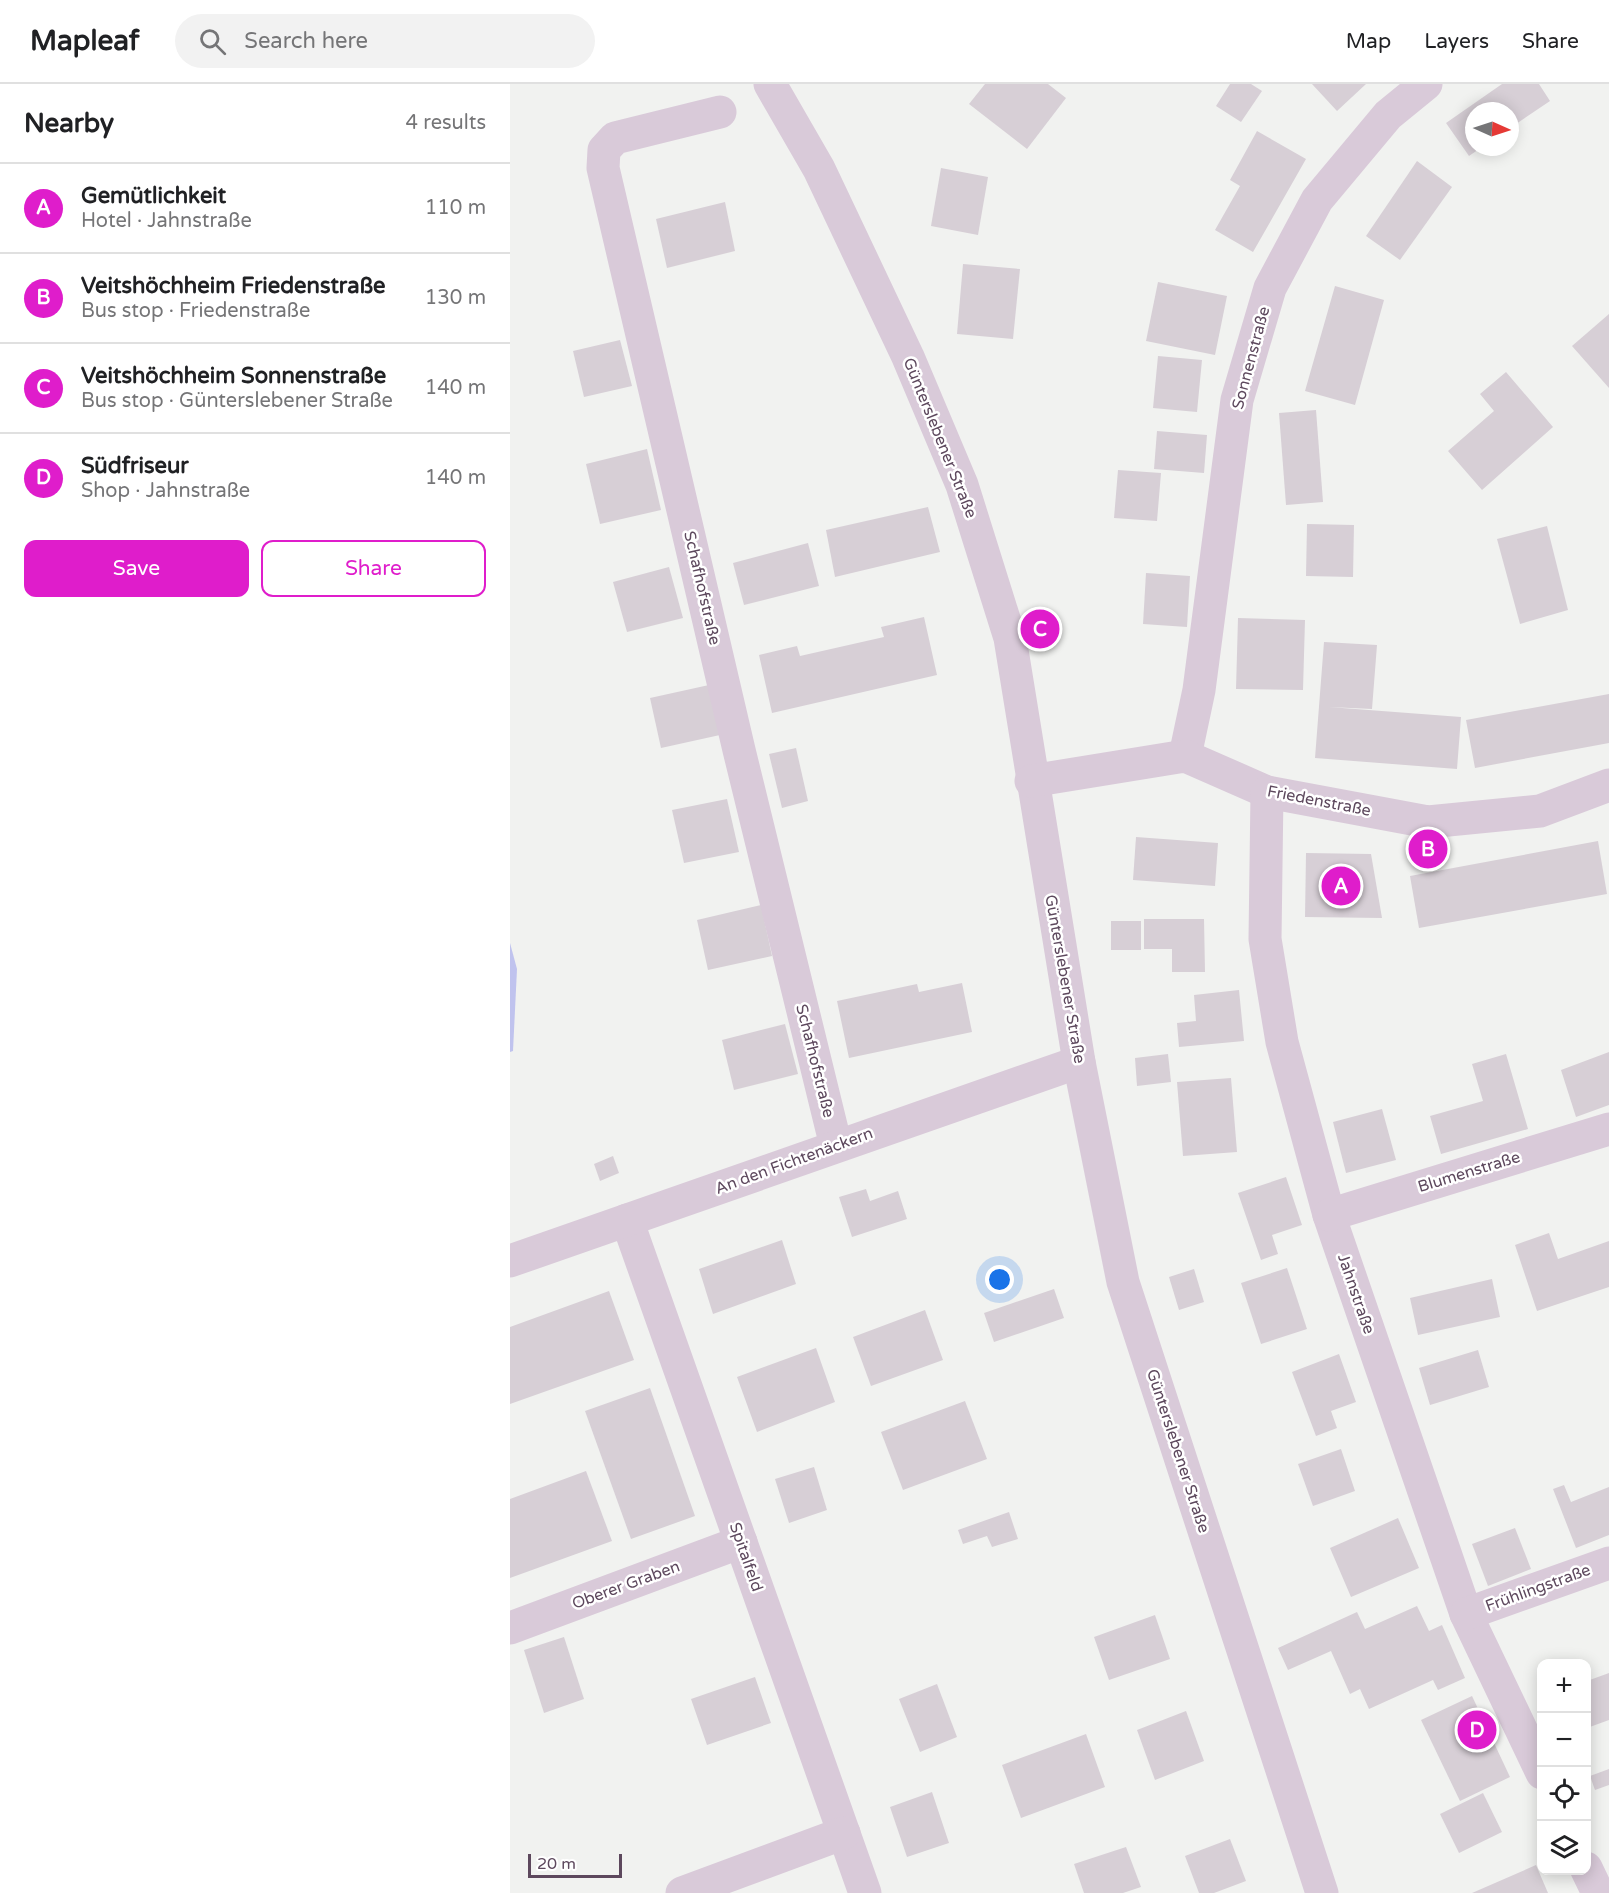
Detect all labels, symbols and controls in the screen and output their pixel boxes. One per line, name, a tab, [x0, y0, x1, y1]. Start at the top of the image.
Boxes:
search box	[175, 14, 595, 68]
text: Mapleaf	[30, 24, 139, 58]
icon: search	[196, 25, 229, 58]
text: Search here	[244, 28, 368, 54]
text: Map	[1346, 29, 1391, 54]
text: Layers	[1424, 29, 1489, 54]
text: Share	[1522, 29, 1579, 54]
north arrow	[1465, 102, 1519, 156]
text: Nearby	[24, 108, 114, 139]
text: 4 results	[406, 111, 486, 135]
text: Gemütlichkeit	[81, 183, 226, 209]
text: A	[36, 196, 51, 220]
text: 110 m	[425, 196, 486, 220]
text: Hotel · Jahnstraße	[81, 209, 252, 233]
text: Veitshöchheim Friedenstraße	[81, 273, 385, 299]
text: B	[37, 286, 50, 310]
text: 130 m	[425, 286, 486, 310]
text: Bus stop · Friedenstraße	[81, 299, 310, 323]
street label: Sonnenstraße	[1228, 304, 1274, 412]
street label: Günterslebener Straße	[899, 355, 981, 521]
text: Veitshöchheim Sonnenstraße	[81, 363, 386, 389]
text: C	[37, 376, 50, 400]
text: 140 m	[425, 376, 486, 400]
text: Bus stop · Günterslebener Straße	[81, 389, 393, 413]
text: Südfriseur	[81, 453, 189, 479]
text: D	[36, 466, 51, 490]
text: 140 m	[425, 466, 486, 490]
text: Shop · Jahnstraße	[81, 479, 250, 503]
street label: Schafhofstraße	[679, 529, 725, 647]
button: Save	[24, 540, 249, 597]
button: Share	[261, 540, 486, 597]
pin: C	[1020, 606, 1060, 652]
street label: Friedenstraße	[1266, 781, 1372, 821]
pin: B	[1408, 826, 1448, 872]
pin: A	[1322, 864, 1360, 908]
street label: Günterslebener Straße	[1040, 893, 1090, 1065]
street label: Schafhofstraße	[791, 1002, 839, 1120]
street label: An den Fichtenäckern	[712, 1123, 876, 1199]
street label: Blumenstraße	[1415, 1147, 1523, 1197]
street label: Jahnstraße	[1333, 1251, 1379, 1337]
your location	[985, 1265, 1014, 1294]
street label: Günterslebener Straße	[1142, 1367, 1214, 1535]
street label: Spitalfeld	[725, 1520, 767, 1594]
street label: Oberer Graben	[569, 1556, 683, 1614]
street label: Frühlingstraße	[1483, 1560, 1593, 1616]
map controls	[1537, 1659, 1591, 1875]
button: +	[1537, 1659, 1591, 1713]
pin: D	[1458, 1708, 1496, 1752]
button: −	[1537, 1713, 1591, 1767]
button: locate	[1537, 1767, 1591, 1821]
button: layers	[1537, 1821, 1591, 1875]
scale bar	[528, 1851, 622, 1878]
text: 20 m	[537, 1854, 576, 1874]

